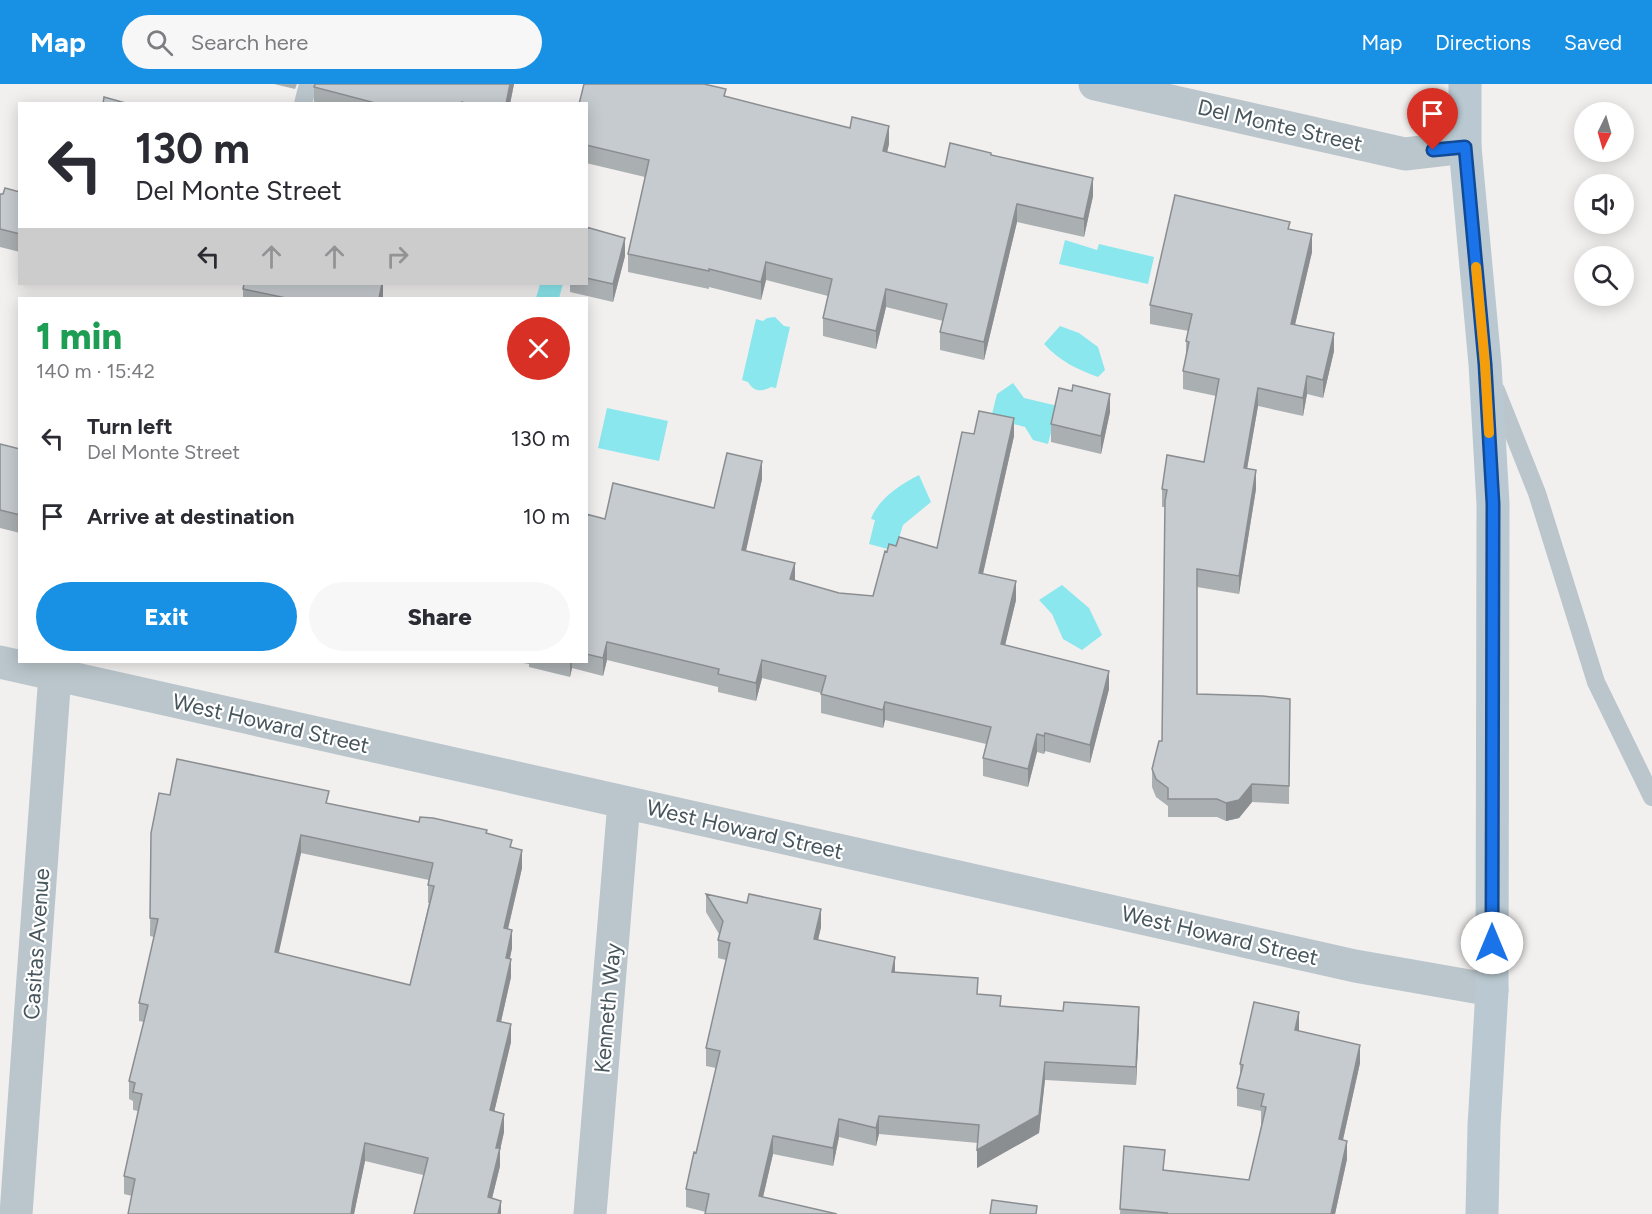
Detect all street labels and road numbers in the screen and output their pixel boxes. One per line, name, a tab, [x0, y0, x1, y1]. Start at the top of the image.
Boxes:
street label: Del Monte Street	[1195, 93, 1365, 158]
street label: West Howard Street	[170, 688, 372, 759]
street label: West Howard Street	[644, 794, 846, 865]
street label: Casitas Avenue	[18, 867, 55, 1021]
street label: West Howard Street	[1119, 900, 1321, 971]
street label: Kenneth Way	[588, 941, 627, 1074]

